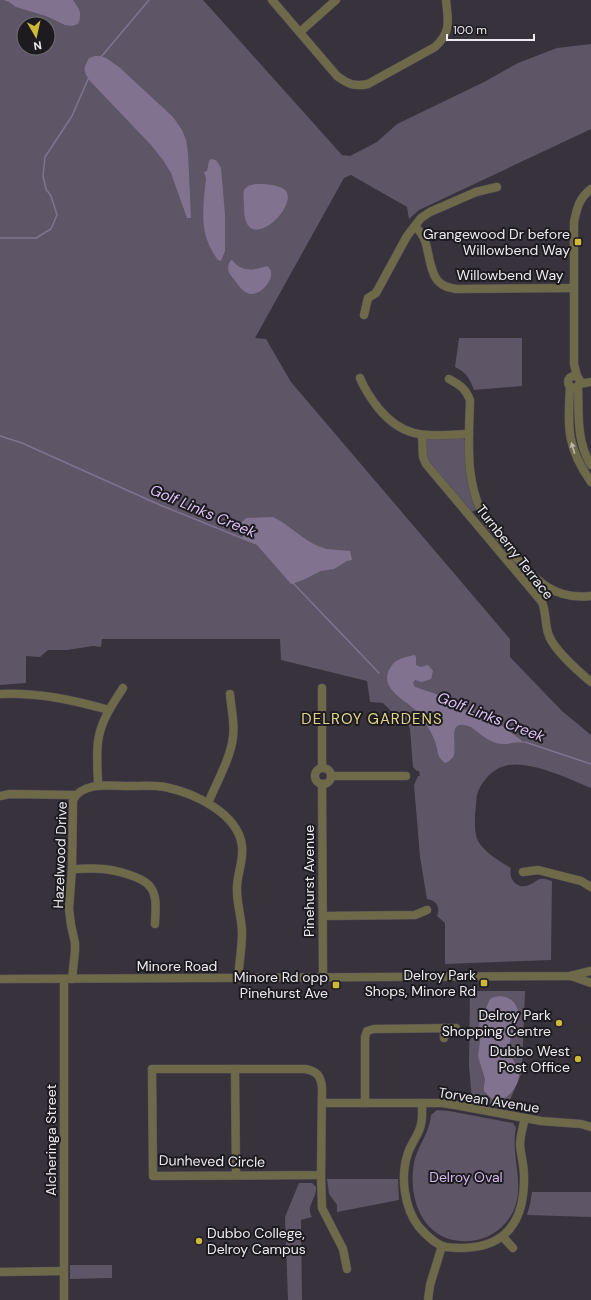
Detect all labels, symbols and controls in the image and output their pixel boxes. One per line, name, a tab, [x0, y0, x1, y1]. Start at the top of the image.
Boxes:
north arrow	[16, 16, 56, 56]
scale bar	[447, 16, 534, 42]
text: 100 m	[453, 22, 487, 38]
text: N	[33, 38, 43, 53]
place label: Grangewood Dr before Willowbend Way	[423, 225, 570, 259]
marker: Grangewood Dr before Willowbend Way	[573, 237, 583, 247]
street label: Willowbend Way	[456, 266, 564, 284]
one-way arrow	[570, 441, 576, 453]
water label: Golf Links Creek	[147, 480, 259, 542]
street label: Turnberry Terrace	[472, 501, 558, 603]
water label: Golf Links Creek	[435, 687, 548, 747]
district label: DELROY GARDENS	[301, 709, 443, 729]
street label: Hazelwood Drive	[49, 801, 71, 909]
street label: Pinehurst Avenue	[300, 825, 318, 937]
street label: Minore Road	[137, 957, 217, 975]
place label: Delroy Park Shops, Minore Rd	[365, 966, 476, 1000]
place label: Minore Rd opp Pinehurst Ave	[234, 968, 328, 1002]
marker: Delroy Park Shops, Minore Rd	[479, 978, 489, 988]
marker: Minore Rd opp Pinehurst Ave	[331, 980, 341, 990]
place label: Delroy Park Shopping Centre	[442, 1006, 551, 1040]
marker: Delroy Park Shopping Centre	[554, 1018, 564, 1028]
place label: Dubbo West Post Office	[490, 1042, 570, 1076]
marker: Dubbo West Post Office	[573, 1054, 583, 1064]
street label: Torvean Avenue	[437, 1083, 541, 1117]
street label: Alcheringa Street	[42, 1084, 60, 1196]
street label: Dunheved Circle	[159, 1151, 265, 1171]
park label: Delroy Oval	[429, 1168, 503, 1186]
place label: Dubbo College, Delroy Campus	[207, 1224, 306, 1258]
marker: Dubbo College, Delroy Campus	[194, 1236, 204, 1246]

